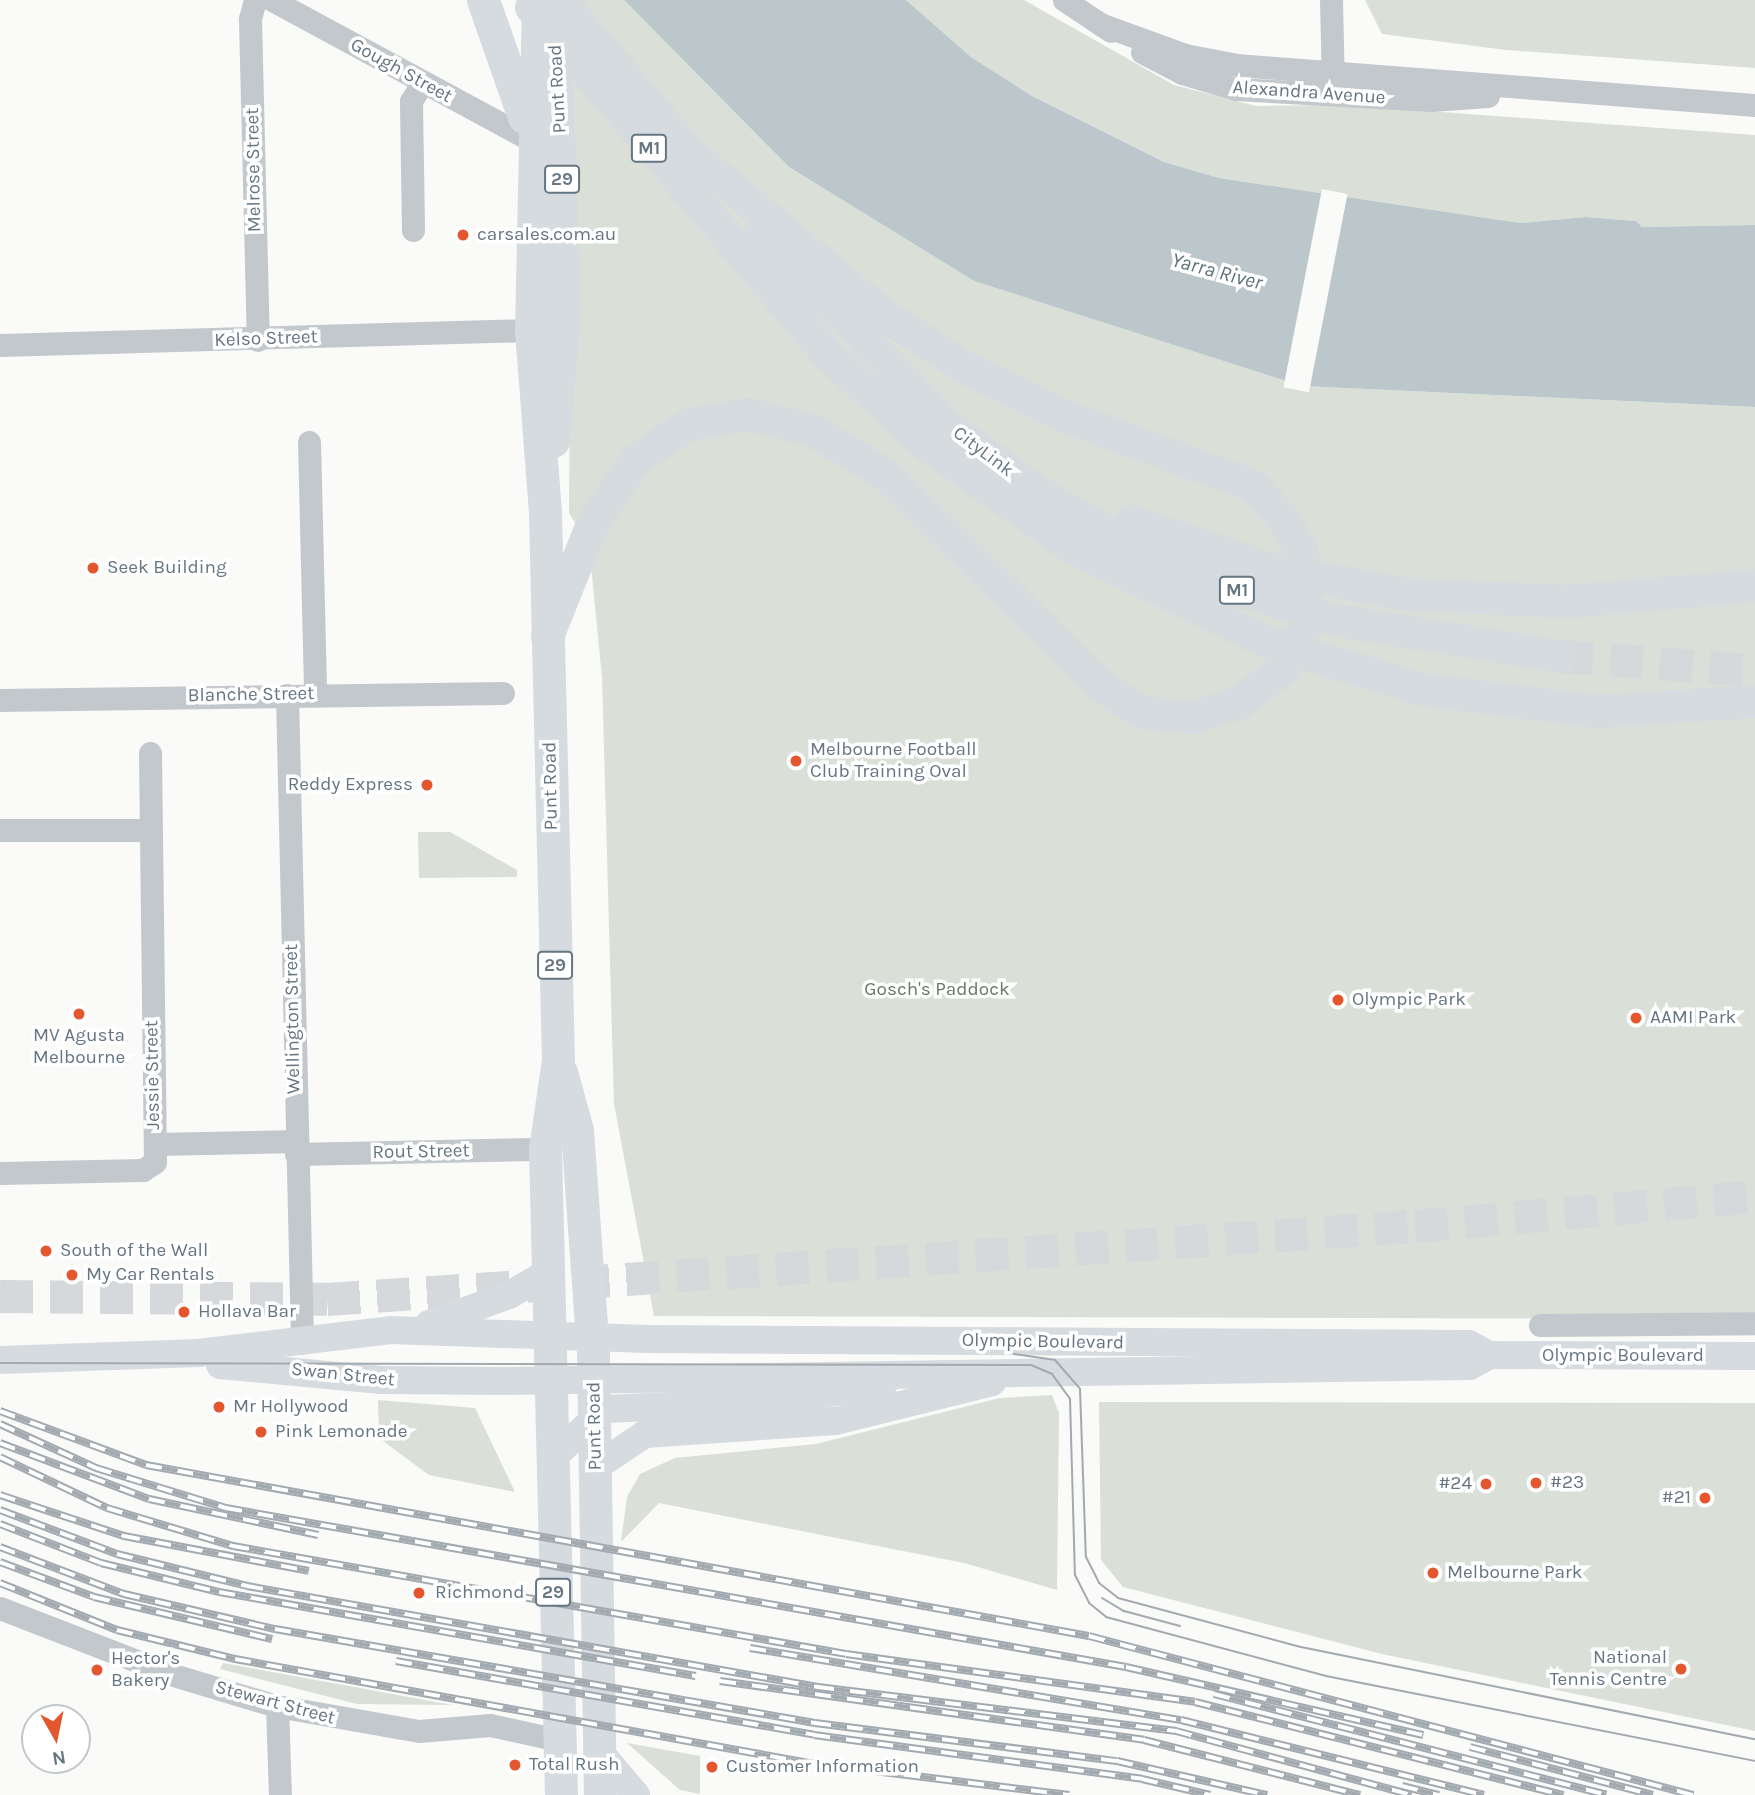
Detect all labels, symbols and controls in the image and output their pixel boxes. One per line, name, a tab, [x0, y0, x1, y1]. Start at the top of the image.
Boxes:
street label: Gough Street	[346, 34, 456, 108]
street label: Punt Road	[544, 44, 572, 134]
street label: Alexandra Avenue	[1232, 76, 1386, 110]
street label: Melrose Street	[242, 107, 266, 233]
road number: M1	[630, 134, 668, 162]
road number: 29	[543, 164, 581, 194]
place label: carsales.com.au	[477, 224, 616, 246]
marker: carsales.com.au	[455, 227, 471, 243]
water label: Yarra River	[1169, 247, 1265, 295]
street label: Kelso Street	[214, 326, 318, 352]
street label: CityLink	[948, 422, 1018, 482]
place label: Seek Building	[107, 557, 227, 579]
marker: Seek Building	[85, 560, 101, 576]
road number: M1	[1218, 576, 1256, 604]
street label: Blanche Street	[187, 682, 315, 708]
place label: Melbourne Football Club Training Oval	[810, 739, 977, 783]
street label: Punt Road	[539, 741, 563, 831]
marker: Melbourne Football Club Training Oval	[788, 753, 804, 769]
place label: Reddy Express	[288, 774, 413, 796]
marker: Reddy Express	[419, 777, 435, 793]
street label: Wellington Street	[280, 944, 306, 1094]
road number: 29	[536, 950, 574, 980]
park label: Gosch's Paddock	[864, 979, 1010, 1001]
place label: Olympic Park	[1352, 989, 1466, 1011]
marker: Olympic Park	[1330, 992, 1346, 1008]
marker: MV Agusta Melbourne	[71, 1006, 87, 1022]
place label: AAMI Park	[1650, 1007, 1736, 1029]
marker: AAMI Park	[1628, 1010, 1644, 1026]
street label: Jessie Street	[141, 1020, 165, 1130]
place label: MV Agusta Melbourne	[33, 1025, 125, 1069]
street label: Rout Street	[372, 1140, 470, 1164]
place label: South of the Wall	[60, 1240, 208, 1262]
marker: South of the Wall	[38, 1243, 54, 1259]
place label: My Car Rentals	[86, 1264, 215, 1286]
marker: My Car Rentals	[64, 1267, 80, 1283]
place label: Hollava Bar	[198, 1301, 296, 1323]
marker: Hollava Bar	[176, 1304, 192, 1320]
street label: Olympic Boulevard	[962, 1329, 1124, 1355]
street label: Olympic Boulevard	[1542, 1345, 1704, 1367]
street label: Swan Street	[290, 1358, 396, 1392]
street label: Punt Road	[583, 1381, 607, 1471]
place label: Mr Hollywood	[233, 1396, 349, 1418]
marker: Mr Hollywood	[211, 1399, 227, 1415]
place label: Pink Lemonade	[275, 1421, 408, 1443]
marker: Pink Lemonade	[253, 1424, 269, 1440]
place label: #23	[1550, 1472, 1584, 1494]
place label: #24	[1438, 1473, 1472, 1495]
marker: #23	[1528, 1475, 1544, 1491]
marker: #24	[1478, 1476, 1494, 1492]
place label: #21	[1662, 1487, 1691, 1509]
marker: #21	[1697, 1490, 1713, 1506]
place label: Melbourne Park	[1447, 1562, 1582, 1584]
marker: Melbourne Park	[1425, 1565, 1441, 1581]
road number: 29	[534, 1577, 572, 1606]
place label: Richmond	[435, 1582, 524, 1604]
marker: Richmond	[409, 1583, 429, 1603]
place label: National Tennis Centre	[1549, 1647, 1667, 1691]
place label: Hector's Bakery	[111, 1648, 180, 1692]
marker: National Tennis Centre	[1673, 1661, 1689, 1677]
marker: Hector's Bakery	[89, 1662, 105, 1678]
street label: Stewart Street	[213, 1676, 337, 1730]
north arrow	[21, 1704, 91, 1774]
text: N	[51, 1746, 67, 1770]
place label: Total Rush	[529, 1754, 619, 1776]
place label: Customer Information	[726, 1756, 919, 1778]
marker: Total Rush	[507, 1757, 523, 1773]
marker: Customer Information	[704, 1759, 720, 1775]

